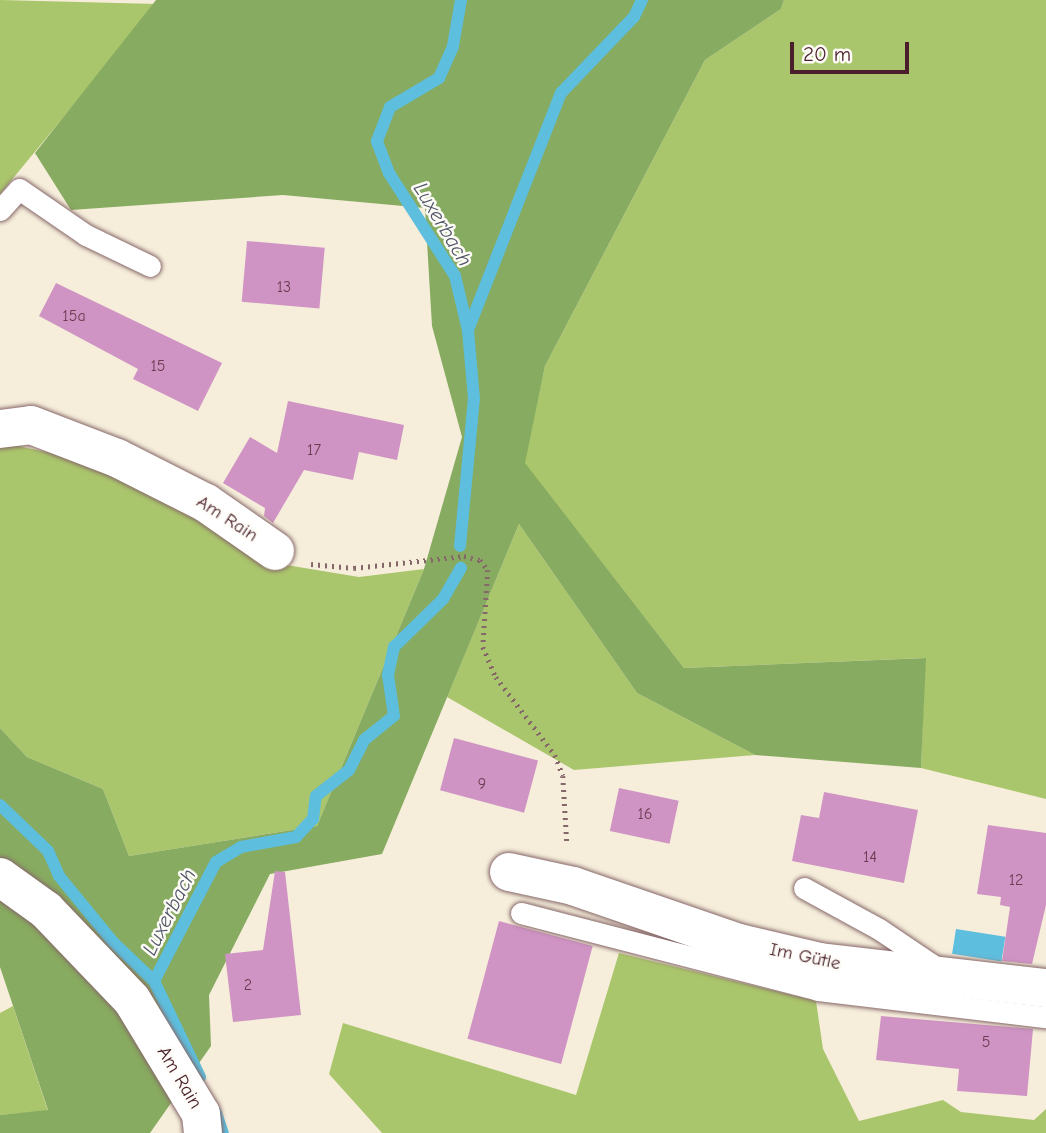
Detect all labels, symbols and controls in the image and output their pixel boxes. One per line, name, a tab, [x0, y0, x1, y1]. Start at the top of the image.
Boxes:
scale bar	[794, 28, 913, 72]
text: 20 m	[803, 42, 851, 66]
water label: Luxerbach	[408, 177, 478, 271]
house number: 13	[277, 277, 291, 297]
house number: 15a	[62, 306, 86, 326]
house number: 15	[150, 356, 166, 376]
house number: 17	[307, 440, 321, 460]
street label: Am Rain	[192, 491, 262, 547]
house number: 9	[478, 774, 486, 794]
house number: 16	[637, 804, 653, 824]
house number: 14	[863, 847, 877, 867]
water label: Luxerbach	[137, 865, 201, 959]
house number: 12	[1009, 870, 1023, 890]
street label: Im Gütle	[767, 938, 843, 976]
house number: 2	[244, 975, 252, 995]
house number: 5	[982, 1032, 990, 1052]
street label: Am Rain	[152, 1043, 206, 1113]

